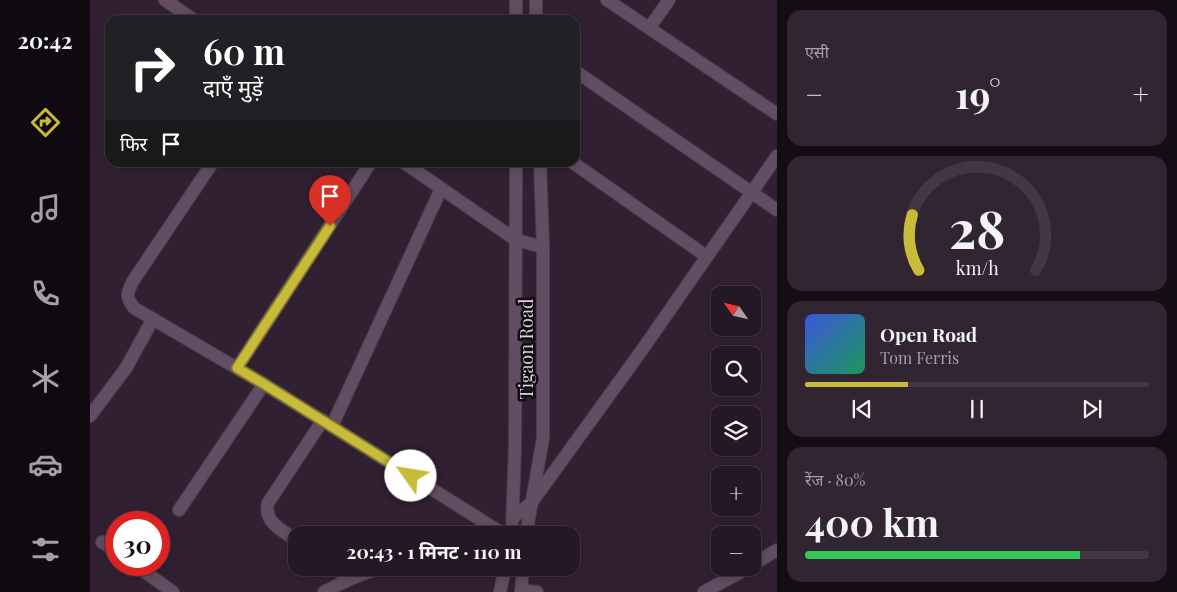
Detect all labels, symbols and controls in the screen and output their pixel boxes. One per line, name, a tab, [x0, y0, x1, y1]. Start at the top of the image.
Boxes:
text: 20:42	[17, 25, 73, 55]
text: 60 m	[203, 27, 285, 74]
icon: right	[120, 35, 185, 100]
text: एसी	[805, 41, 829, 62]
text: 19°	[955, 68, 1001, 119]
text: दाएँ मुड़ें	[203, 72, 263, 102]
text: −	[805, 75, 823, 112]
text: +	[1133, 75, 1149, 112]
icon: directions	[28, 105, 63, 140]
text: फिर	[120, 130, 147, 156]
icon: arrive	[157, 130, 185, 158]
pin	[309, 175, 351, 226]
icon: arrive	[316, 182, 344, 210]
icon: music	[28, 191, 63, 226]
text: 28	[949, 193, 1005, 262]
text: km/h	[956, 256, 999, 279]
icon: phone	[28, 276, 63, 311]
north arrow	[711, 286, 761, 336]
map controls	[711, 286, 761, 576]
street label: Tigaon Road	[514, 298, 538, 399]
text: Open Road	[880, 321, 977, 347]
button: search	[711, 346, 761, 396]
text: Tom Ferris	[880, 347, 959, 368]
icon: climate	[28, 361, 63, 396]
icon: previous	[848, 395, 876, 423]
icon: pause	[963, 395, 991, 423]
icon: next	[1078, 395, 1106, 423]
button: layers	[711, 406, 761, 456]
icon: car	[28, 447, 63, 482]
position arrow	[384, 449, 436, 501]
button: +	[711, 466, 761, 516]
text: रेंज · 80%	[805, 469, 865, 490]
text: 400 km	[805, 496, 939, 547]
speed limit sign: 30	[105, 511, 170, 576]
button: −	[711, 526, 761, 576]
icon: filters	[28, 532, 63, 567]
text: 20:43 · 1 मिनट · 110 m	[347, 538, 521, 564]

